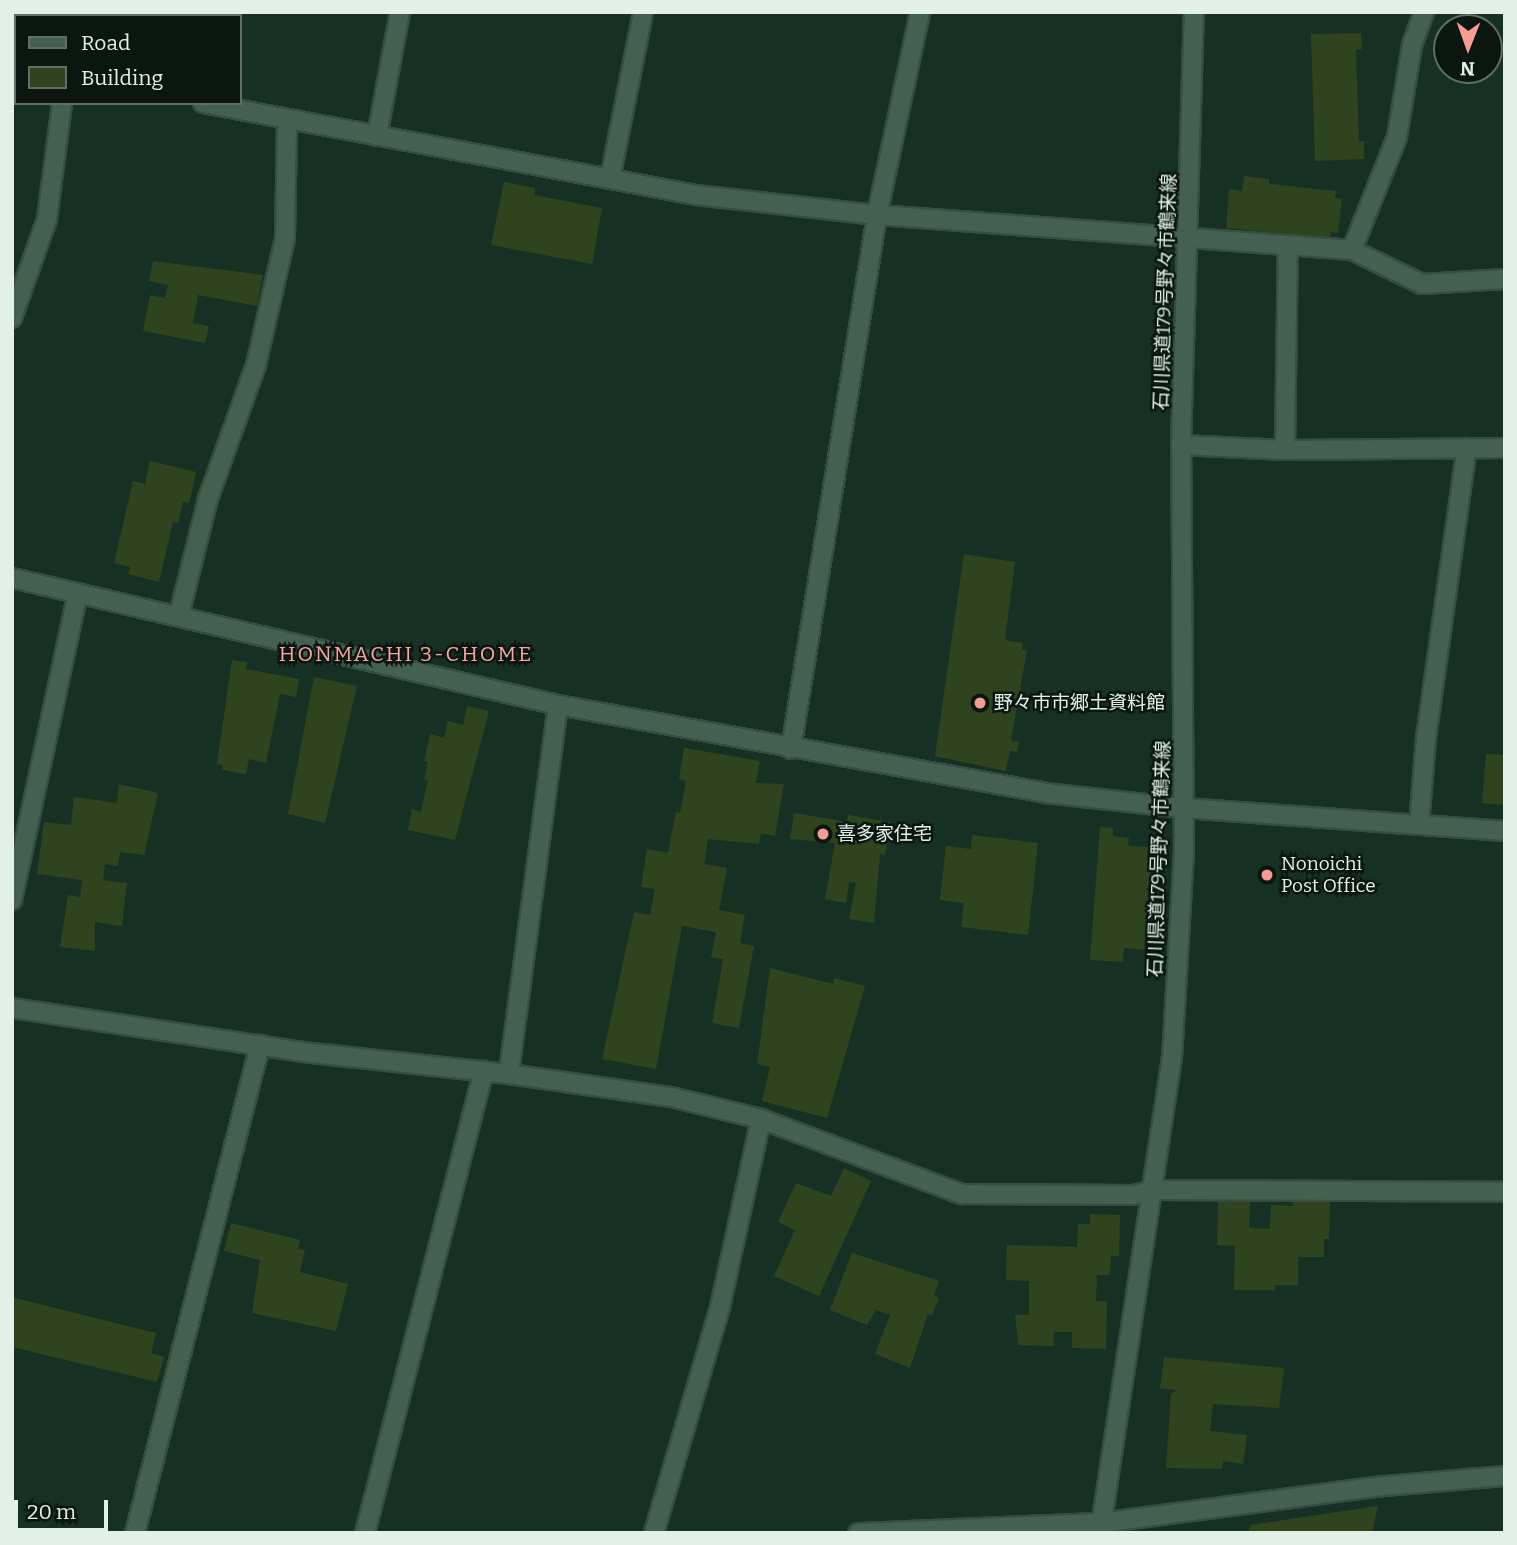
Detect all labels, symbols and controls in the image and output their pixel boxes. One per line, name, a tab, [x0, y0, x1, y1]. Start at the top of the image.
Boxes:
legend	[14, 14, 242, 105]
north arrow	[1433, 14, 1503, 84]
text: Road	[81, 30, 130, 56]
text: N	[1460, 57, 1475, 80]
text: Building	[81, 65, 163, 91]
street label: 石川県道179号野々市鶴来線	[1149, 173, 1181, 411]
district label: HONMACHI 3-CHOME	[281, 641, 531, 667]
place label: 野々市市郷土資料館	[994, 692, 1165, 714]
marker: 野々市市郷土資料館	[972, 695, 988, 711]
street label: 石川県道179号野々市鶴来線	[1143, 740, 1175, 978]
place label: 喜多家住宅	[837, 823, 932, 845]
marker: 喜多家住宅	[815, 826, 831, 842]
place label: Nonoichi Post Office	[1281, 853, 1376, 897]
marker: Nonoichi Post Office	[1259, 867, 1275, 883]
scale bar	[18, 1486, 112, 1530]
text: 20 m	[27, 1499, 76, 1525]

